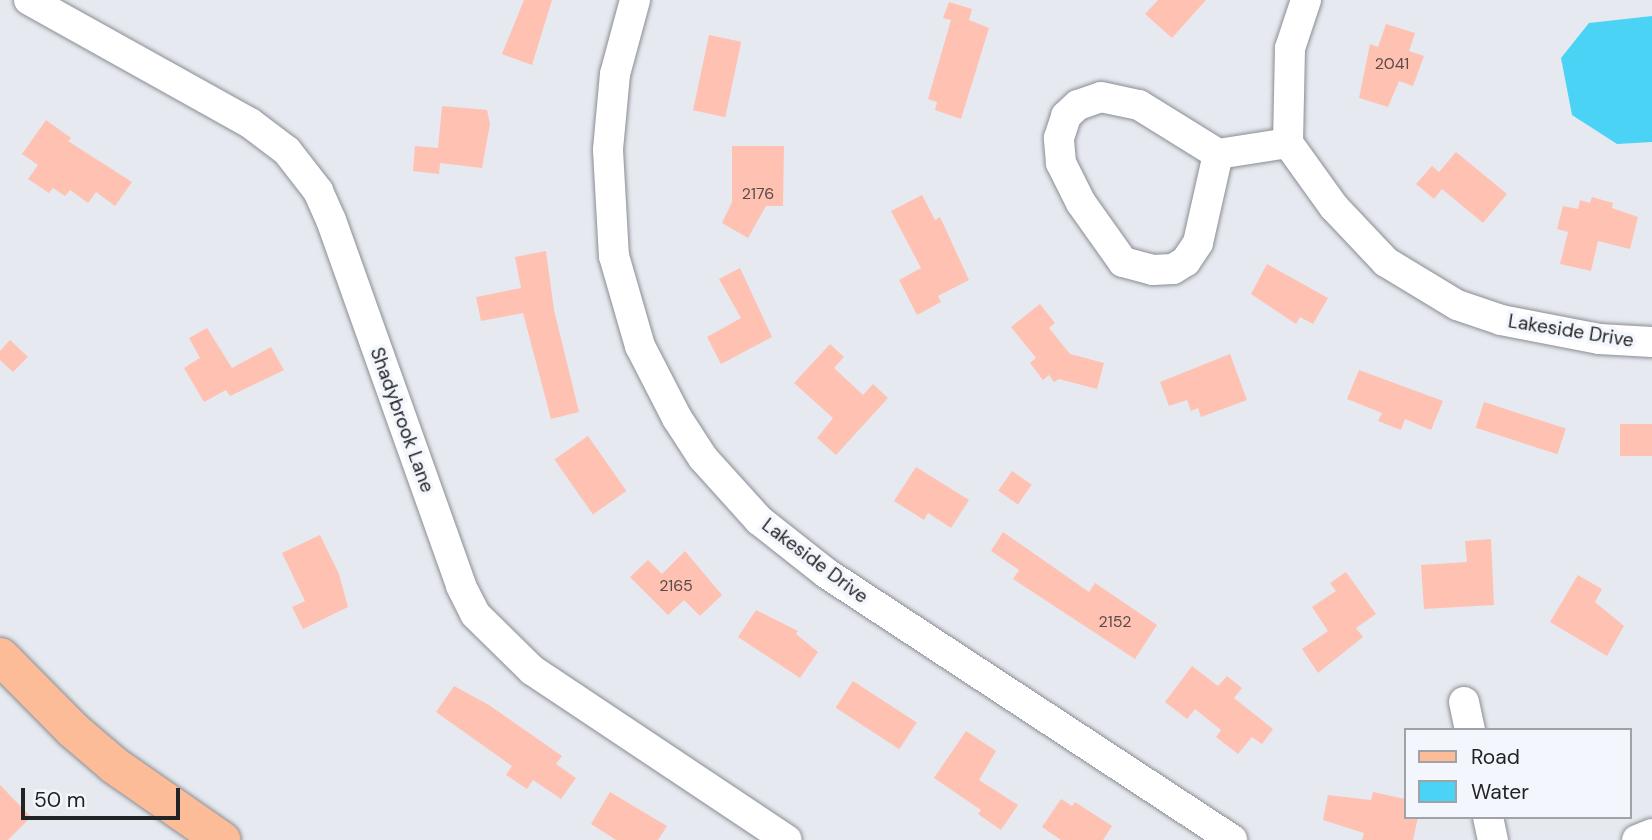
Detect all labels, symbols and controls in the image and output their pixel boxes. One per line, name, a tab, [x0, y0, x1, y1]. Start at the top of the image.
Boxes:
house number: 2041	[1375, 54, 1409, 74]
house number: 2176	[742, 184, 774, 204]
street label: Lakeside Drive	[1507, 310, 1635, 352]
street label: Shadybrook Lane	[365, 344, 439, 496]
street label: Lakeside Drive	[757, 514, 873, 608]
house number: 2165	[659, 576, 693, 596]
house number: 2152	[1099, 612, 1131, 632]
legend	[1404, 728, 1631, 819]
text: Road	[1471, 743, 1520, 771]
scale bar	[24, 774, 184, 818]
text: Water	[1471, 778, 1529, 806]
text: 50 m	[34, 786, 85, 814]

